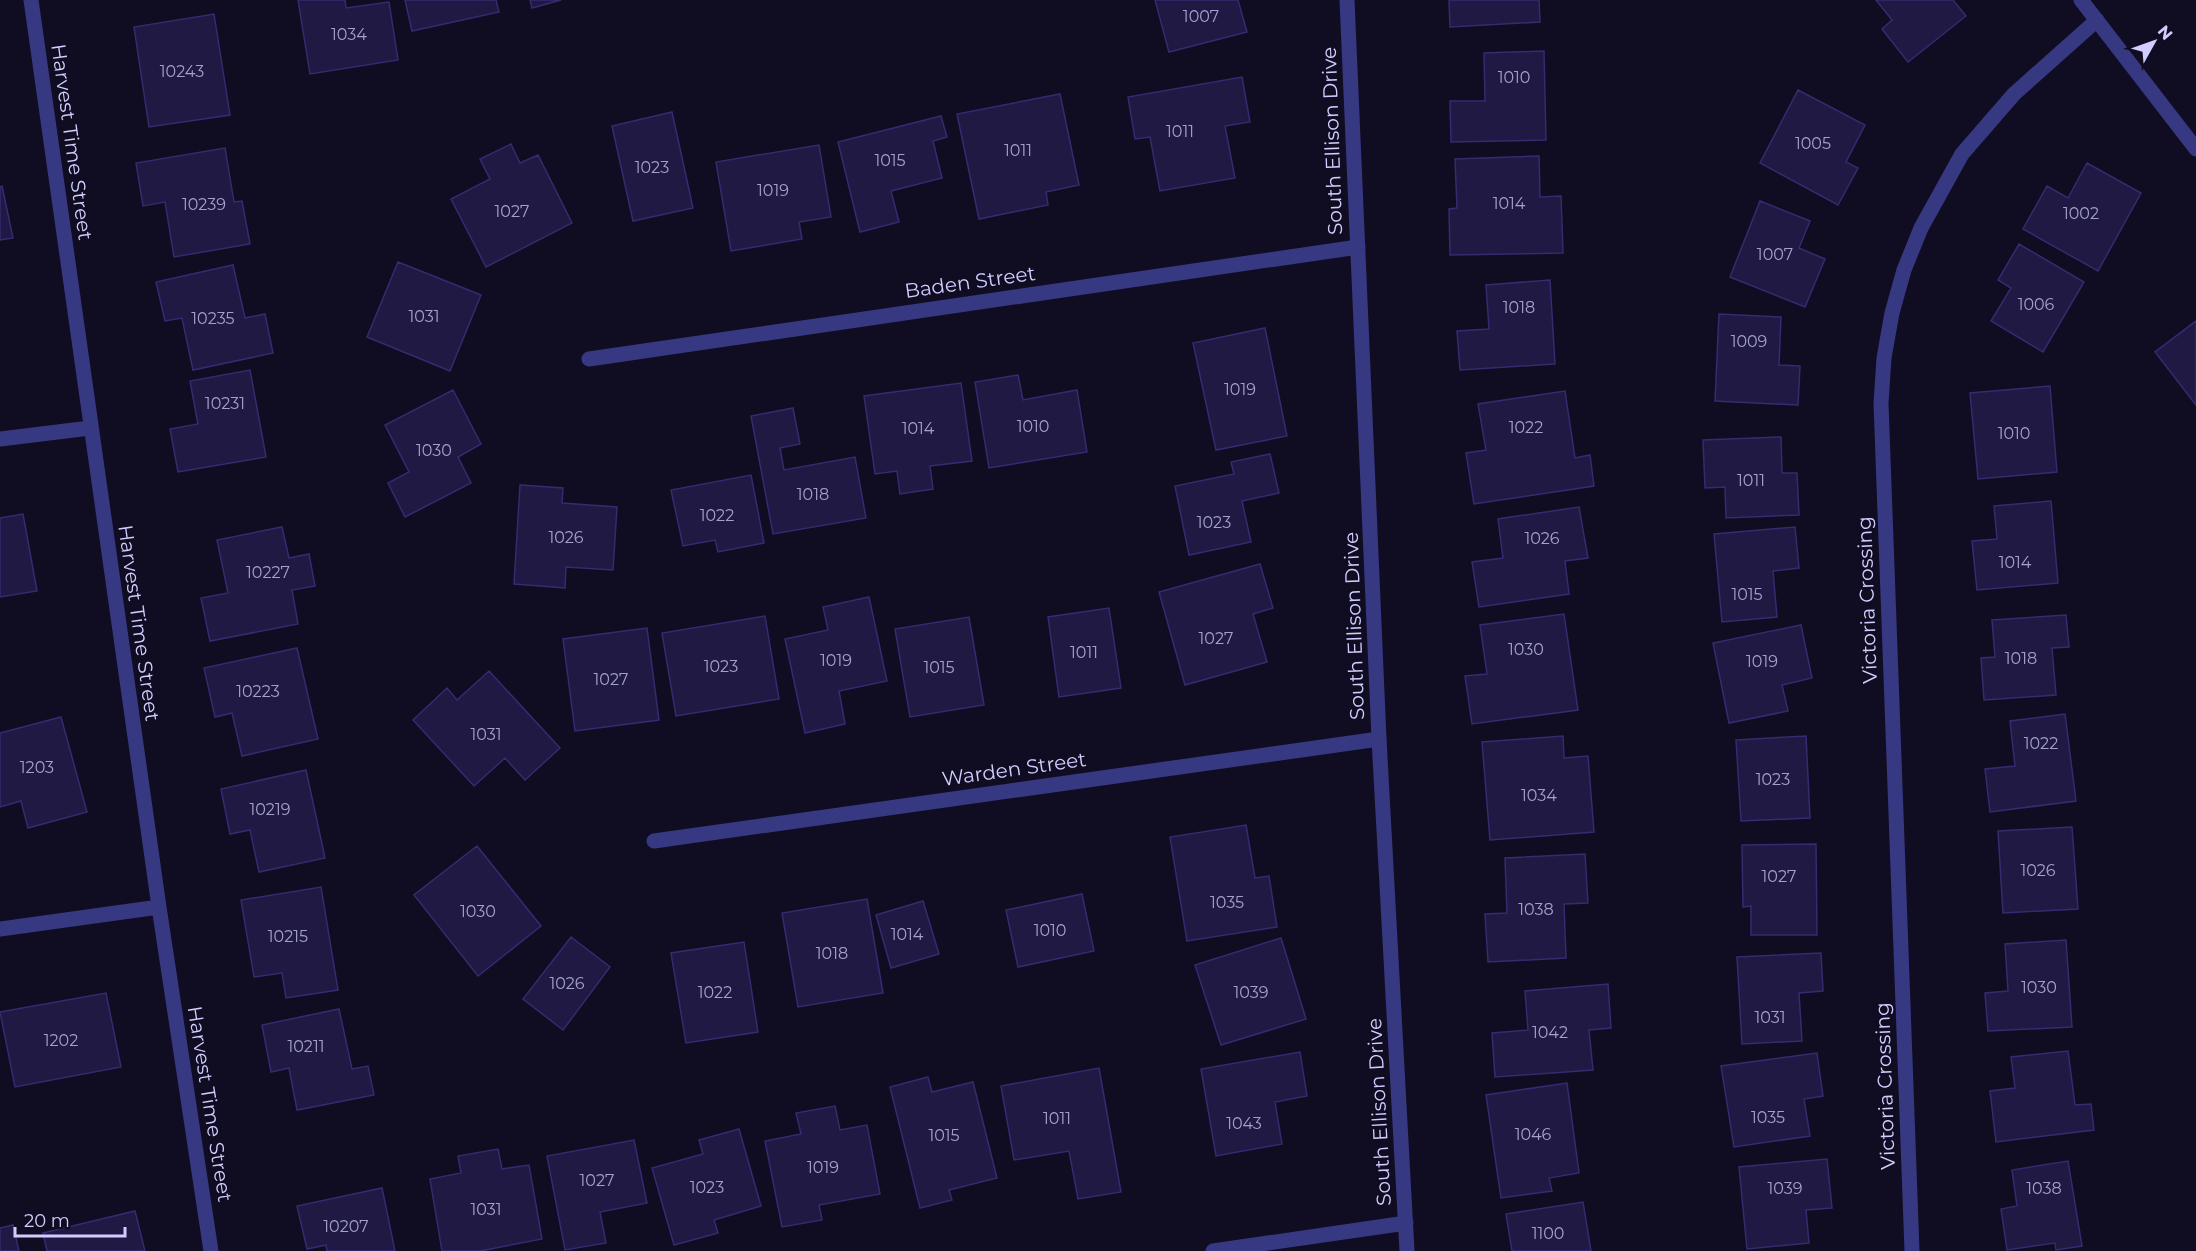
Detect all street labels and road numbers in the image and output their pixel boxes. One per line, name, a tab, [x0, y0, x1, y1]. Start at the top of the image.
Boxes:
street label: Harvest Time Street	[46, 42, 98, 242]
street label: South Ellison Drive	[1317, 47, 1347, 235]
street label: Baden Street	[903, 261, 1037, 303]
street label: Victoria Crossing	[1852, 516, 1882, 684]
street label: Harvest Time Street	[113, 523, 165, 723]
street label: South Ellison Drive	[1339, 532, 1369, 720]
street label: Warden Street	[940, 747, 1088, 791]
street label: Victoria Crossing	[1870, 1002, 1900, 1170]
street label: Harvest Time Street	[183, 1004, 237, 1204]
street label: South Ellison Drive	[1362, 1017, 1396, 1207]

